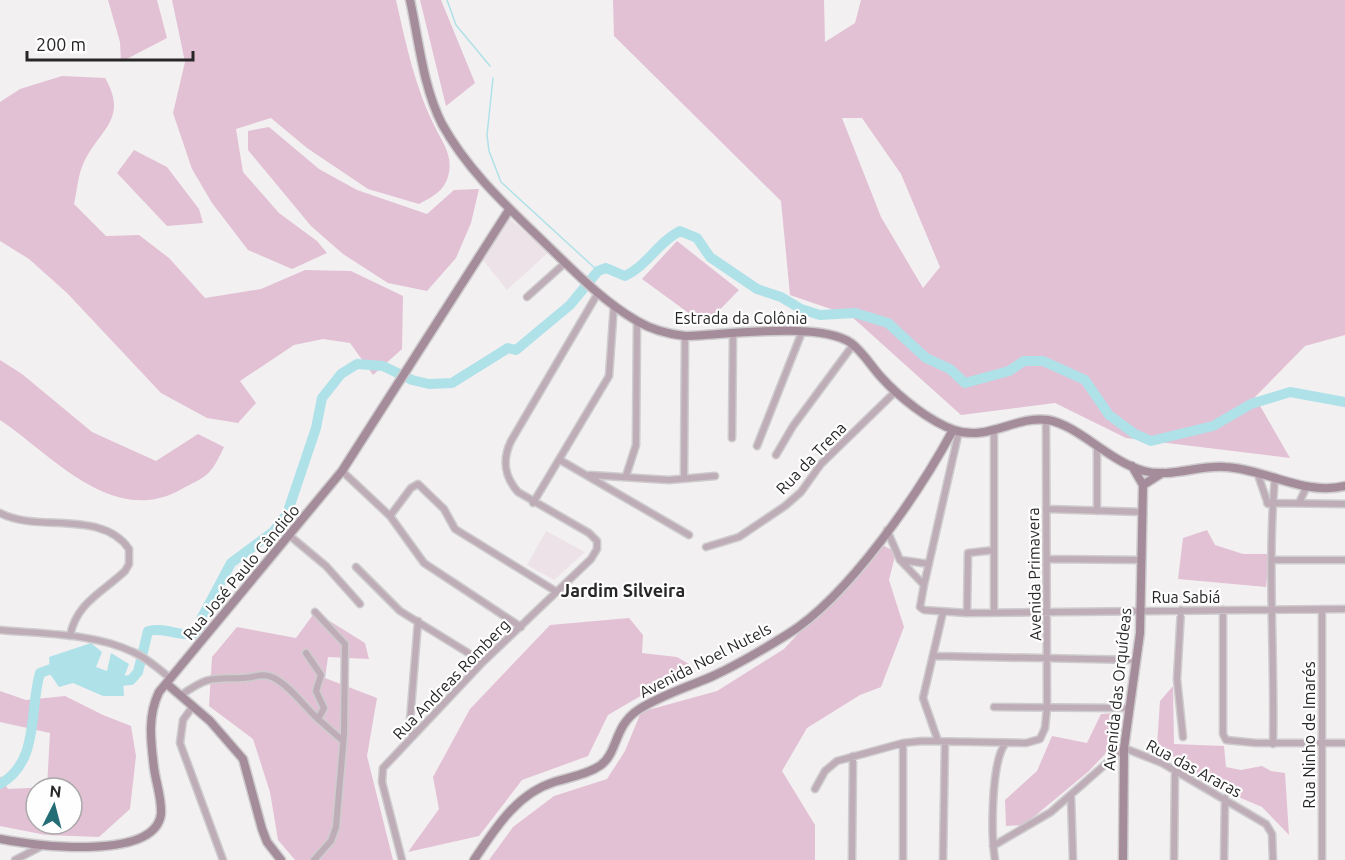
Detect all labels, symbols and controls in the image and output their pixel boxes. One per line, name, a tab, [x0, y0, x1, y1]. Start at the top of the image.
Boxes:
scale bar	[27, 24, 194, 62]
text: 200 m	[36, 34, 86, 54]
street label: Estrada da Colônia	[675, 309, 807, 327]
street label: Rua da Trena	[772, 418, 850, 498]
street label: Rua José Paulo Cândido	[179, 501, 303, 643]
street label: Avenida Primavera	[1024, 507, 1044, 641]
district label: Jardim Silveira	[561, 580, 685, 600]
street label: Rua Sabiá	[1151, 588, 1221, 606]
street label: Avenida das Orquídeas	[1100, 607, 1134, 771]
street label: Rua Andreas Romberg	[389, 615, 513, 743]
street label: Avenida Noel Nutels	[636, 619, 774, 701]
street label: Rua Ninho de Imarés	[1300, 661, 1318, 809]
street label: Rua das Araras	[1143, 735, 1245, 801]
north arrow	[24, 776, 84, 836]
text: N	[49, 782, 62, 801]

